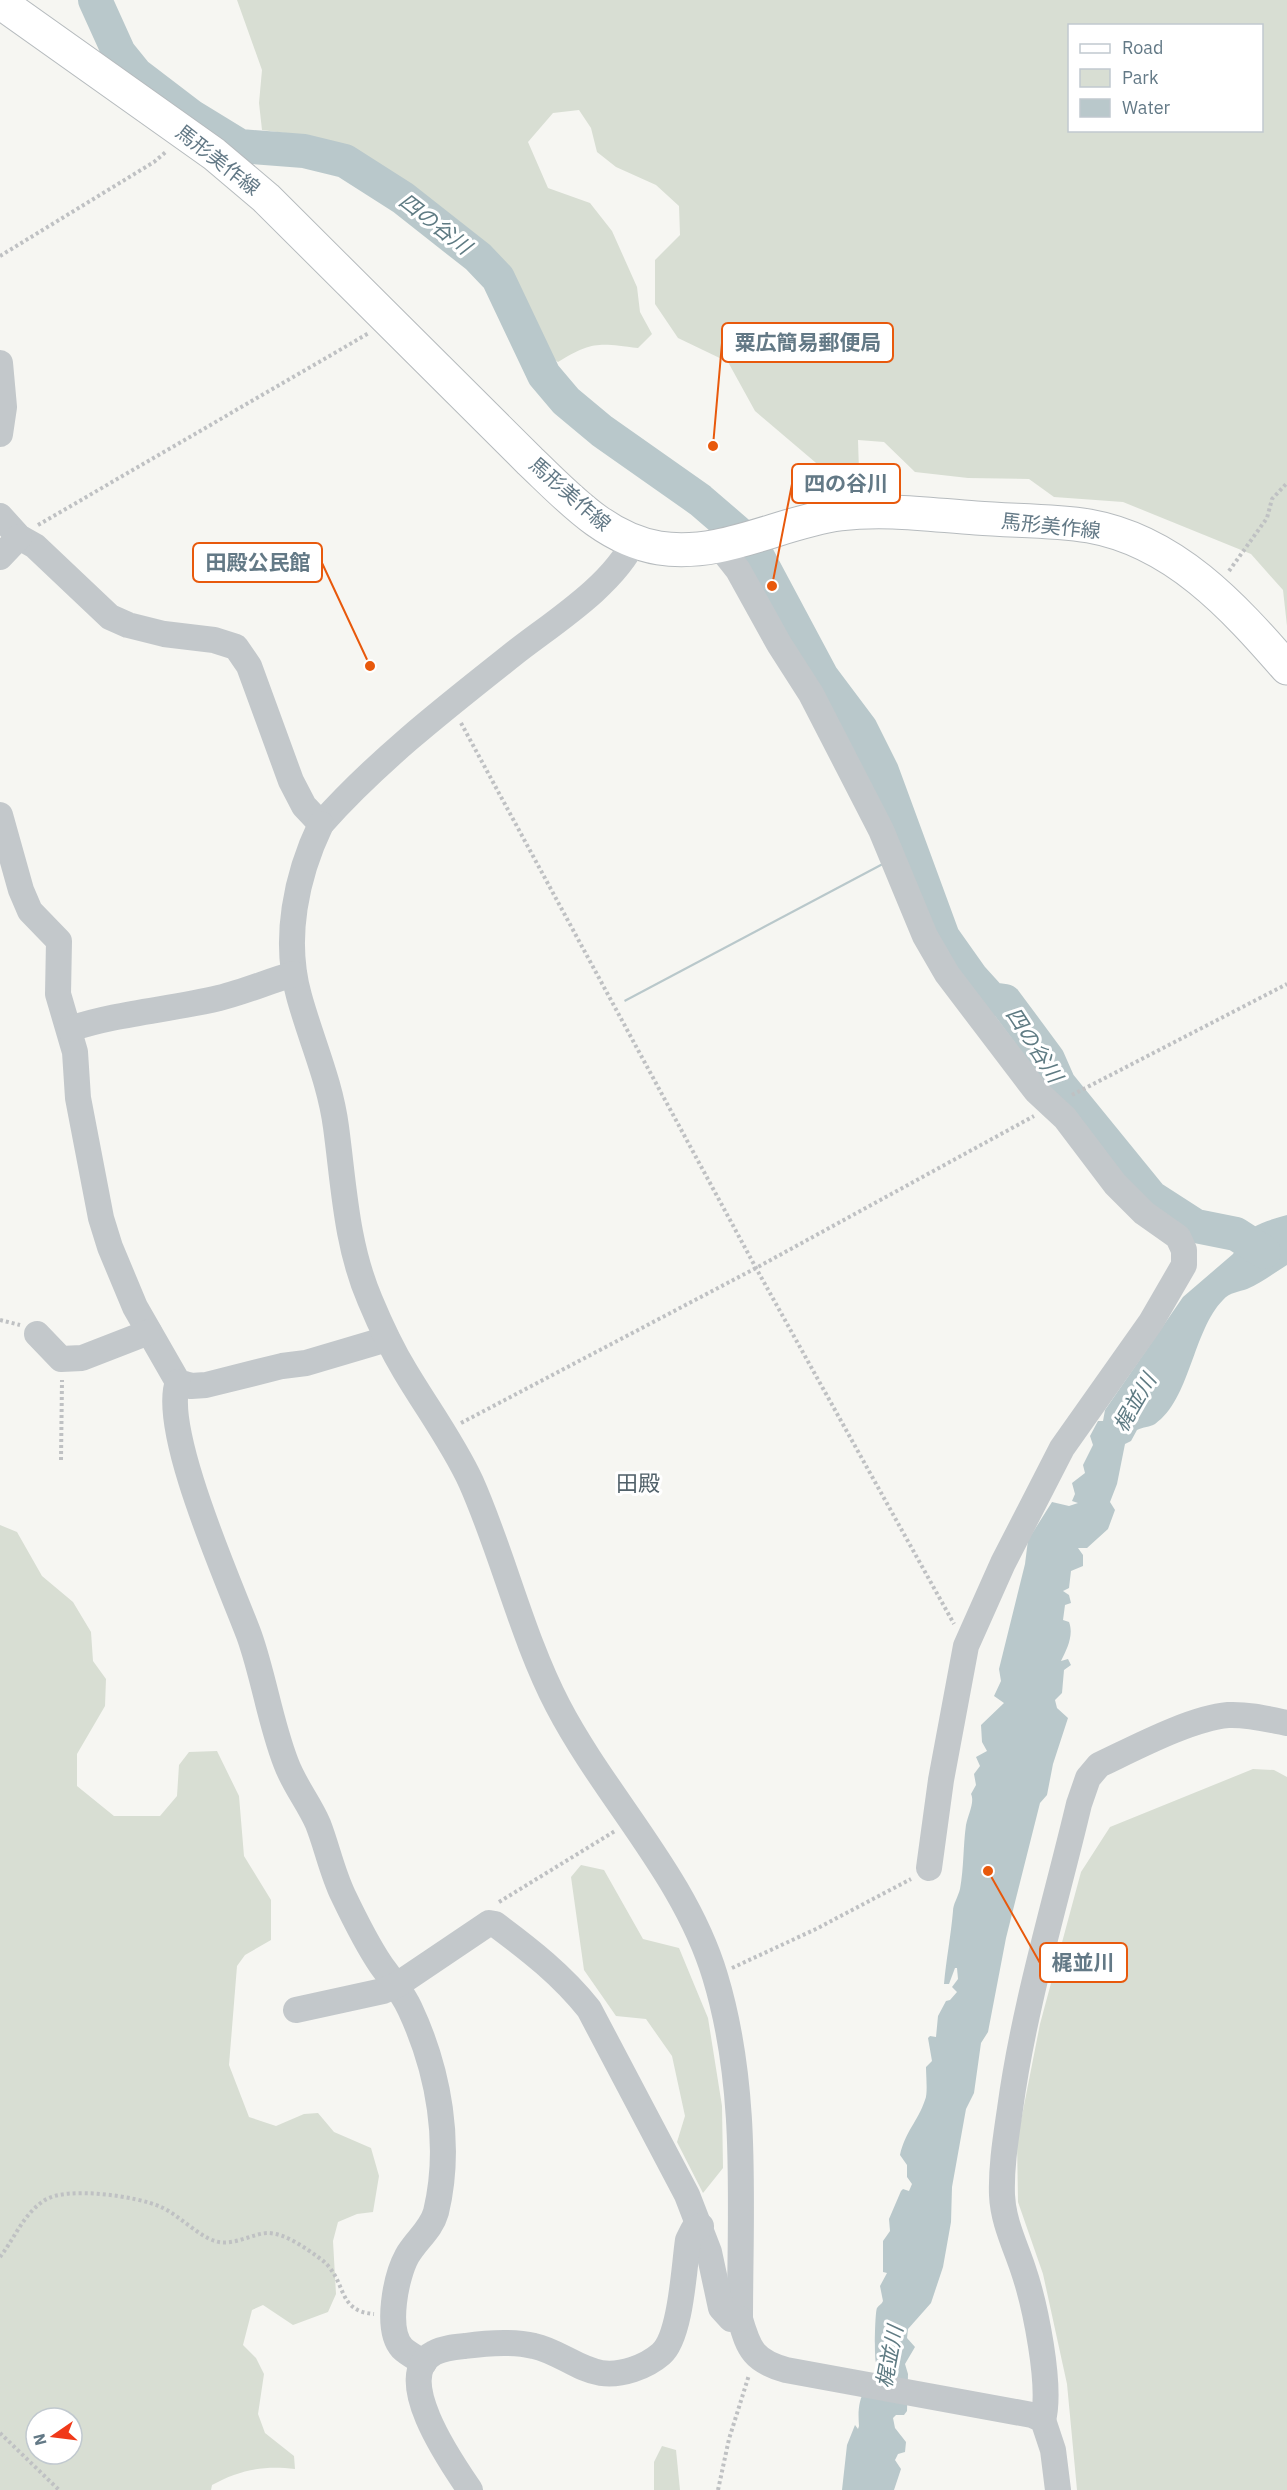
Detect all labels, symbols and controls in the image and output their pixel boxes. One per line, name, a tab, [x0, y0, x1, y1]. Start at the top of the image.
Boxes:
legend	[1068, 24, 1263, 132]
text: Road	[1122, 36, 1163, 59]
text: Park	[1122, 66, 1159, 89]
text: Water	[1122, 96, 1171, 119]
street label: 馬形美作線	[171, 118, 266, 201]
water label: 四の谷川	[394, 186, 479, 261]
callout: 粟広簡易郵便局	[722, 323, 893, 362]
text: 粟広簡易郵便局	[735, 328, 882, 356]
street label: 馬形美作線	[524, 451, 617, 537]
callout: 四の谷川	[792, 464, 900, 503]
text: 四の谷川	[804, 469, 888, 497]
street label: 馬形美作線	[1000, 507, 1102, 544]
callout: 田殿公民館	[193, 543, 322, 582]
text: 田殿公民館	[206, 548, 311, 576]
water label: 四の谷川	[1000, 1002, 1071, 1089]
water label: 梶並川	[1106, 1366, 1163, 1437]
district label: 田殿	[616, 1468, 660, 1497]
callout: 梶並川	[1040, 1943, 1127, 1982]
text: 梶並川	[1052, 1948, 1115, 1976]
water label: 梶並川	[869, 2321, 909, 2390]
north arrow	[24, 2406, 84, 2466]
text: N	[28, 2432, 51, 2448]

